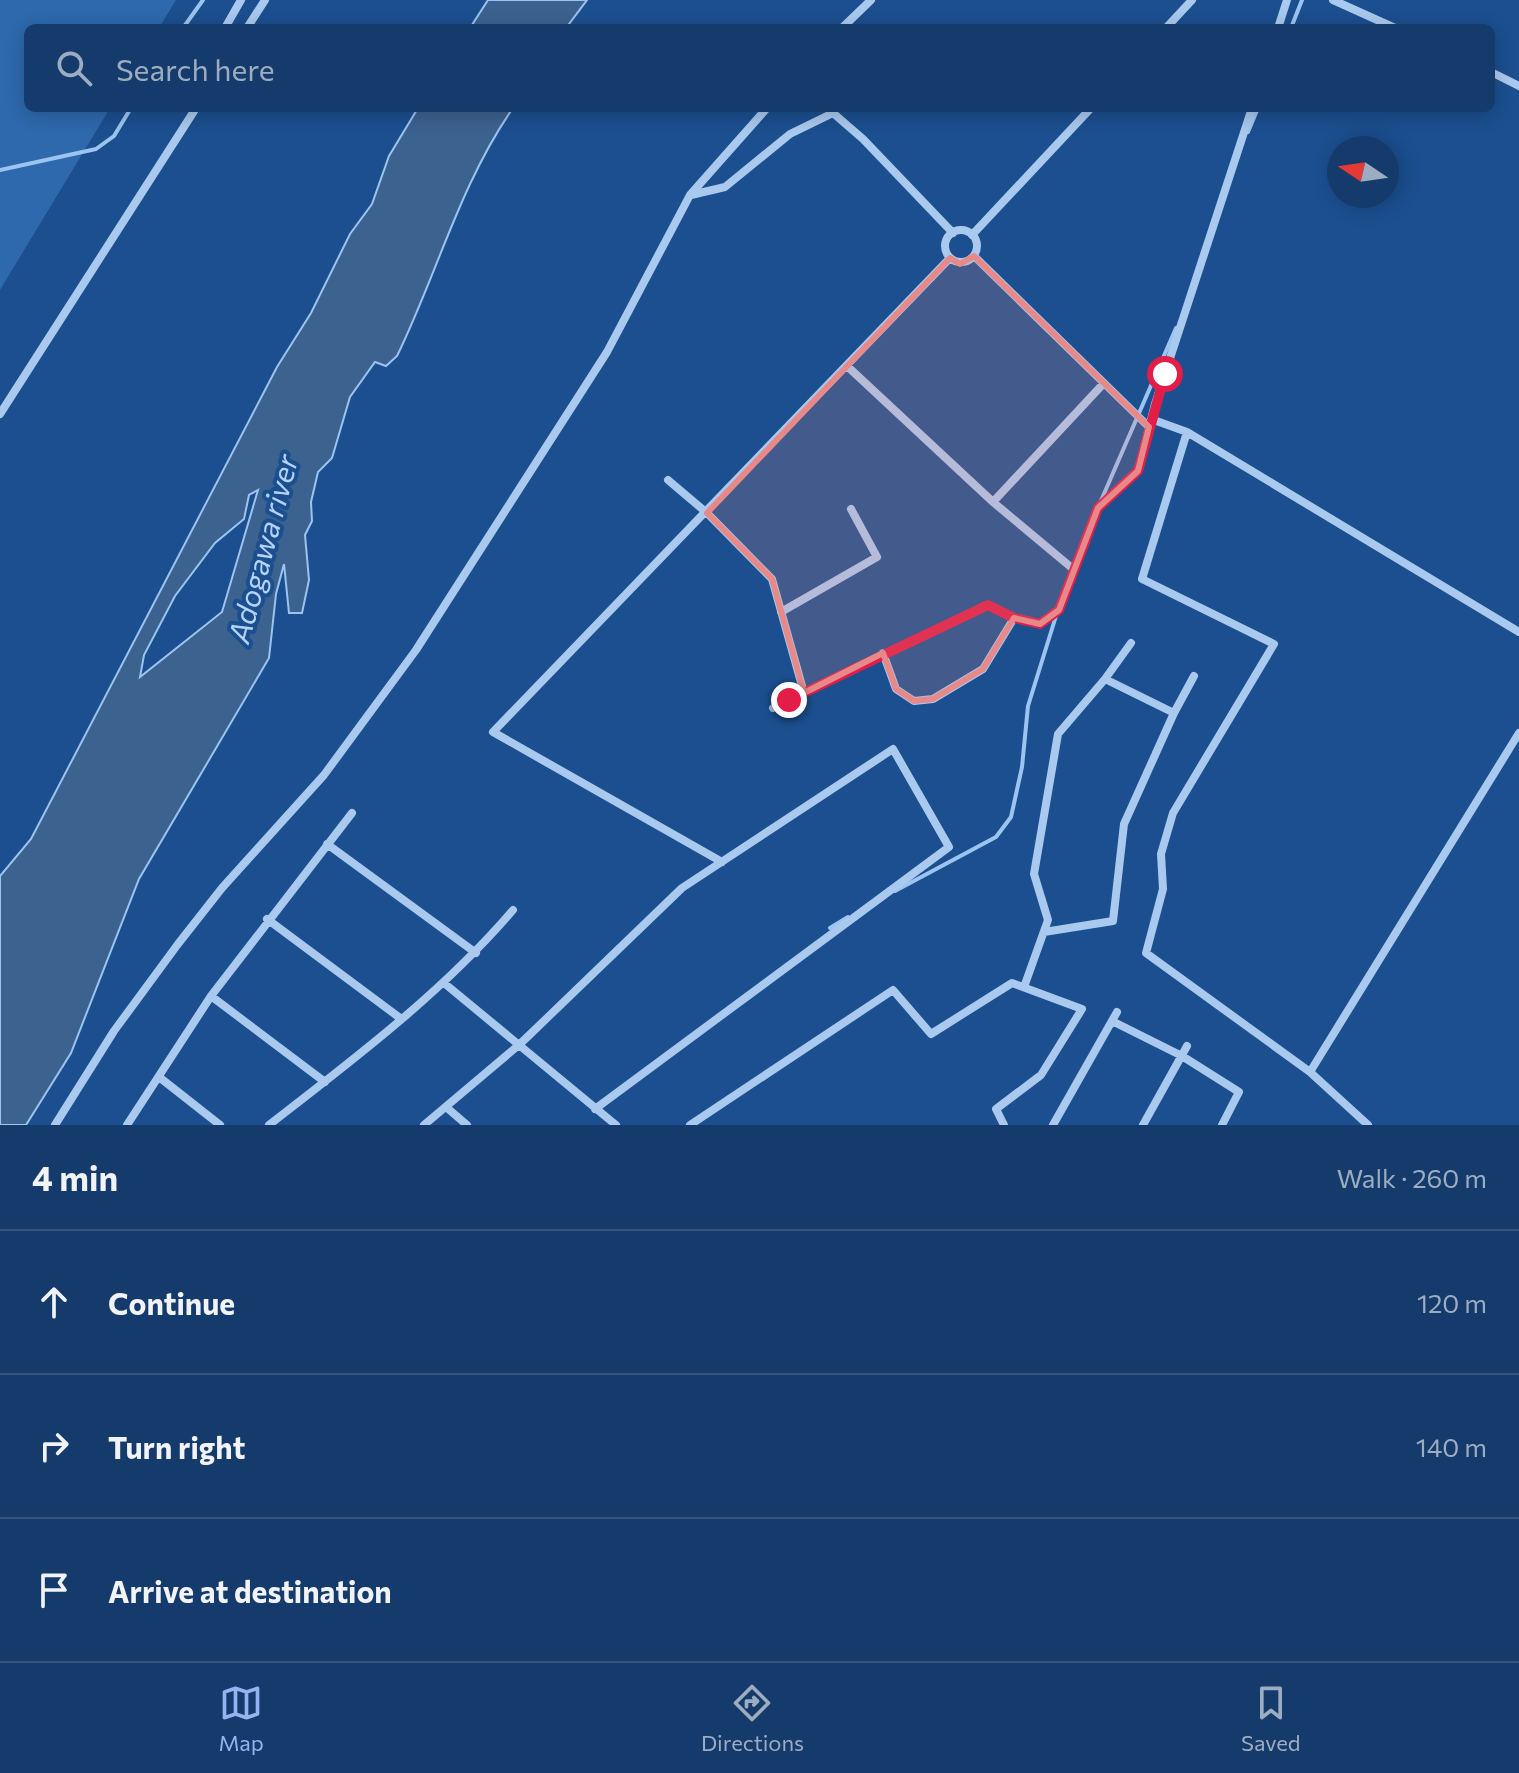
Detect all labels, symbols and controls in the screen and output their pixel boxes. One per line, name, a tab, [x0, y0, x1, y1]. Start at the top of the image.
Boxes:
search box	[24, 24, 1495, 112]
icon: search	[52, 46, 96, 90]
text: Search here	[116, 50, 275, 87]
north arrow	[1327, 136, 1399, 208]
route start	[1147, 356, 1183, 392]
water label: Adogawa river	[218, 449, 305, 648]
route end	[771, 682, 807, 718]
text: 4 min	[32, 1156, 118, 1198]
text: Walk · 260 m	[1337, 1162, 1487, 1193]
icon: ahead	[32, 1280, 76, 1324]
text: Continue	[108, 1284, 235, 1321]
text: 120 m	[1417, 1287, 1487, 1318]
icon: right	[32, 1424, 76, 1468]
text: Turn right	[108, 1428, 245, 1465]
text: 140 m	[1416, 1431, 1487, 1462]
icon: arrive	[32, 1568, 76, 1612]
text: Arrive at destination	[108, 1572, 392, 1609]
tab: Map	[219, 1681, 264, 1756]
tab: Directions	[701, 1681, 804, 1756]
tab: Saved	[1241, 1681, 1300, 1756]

